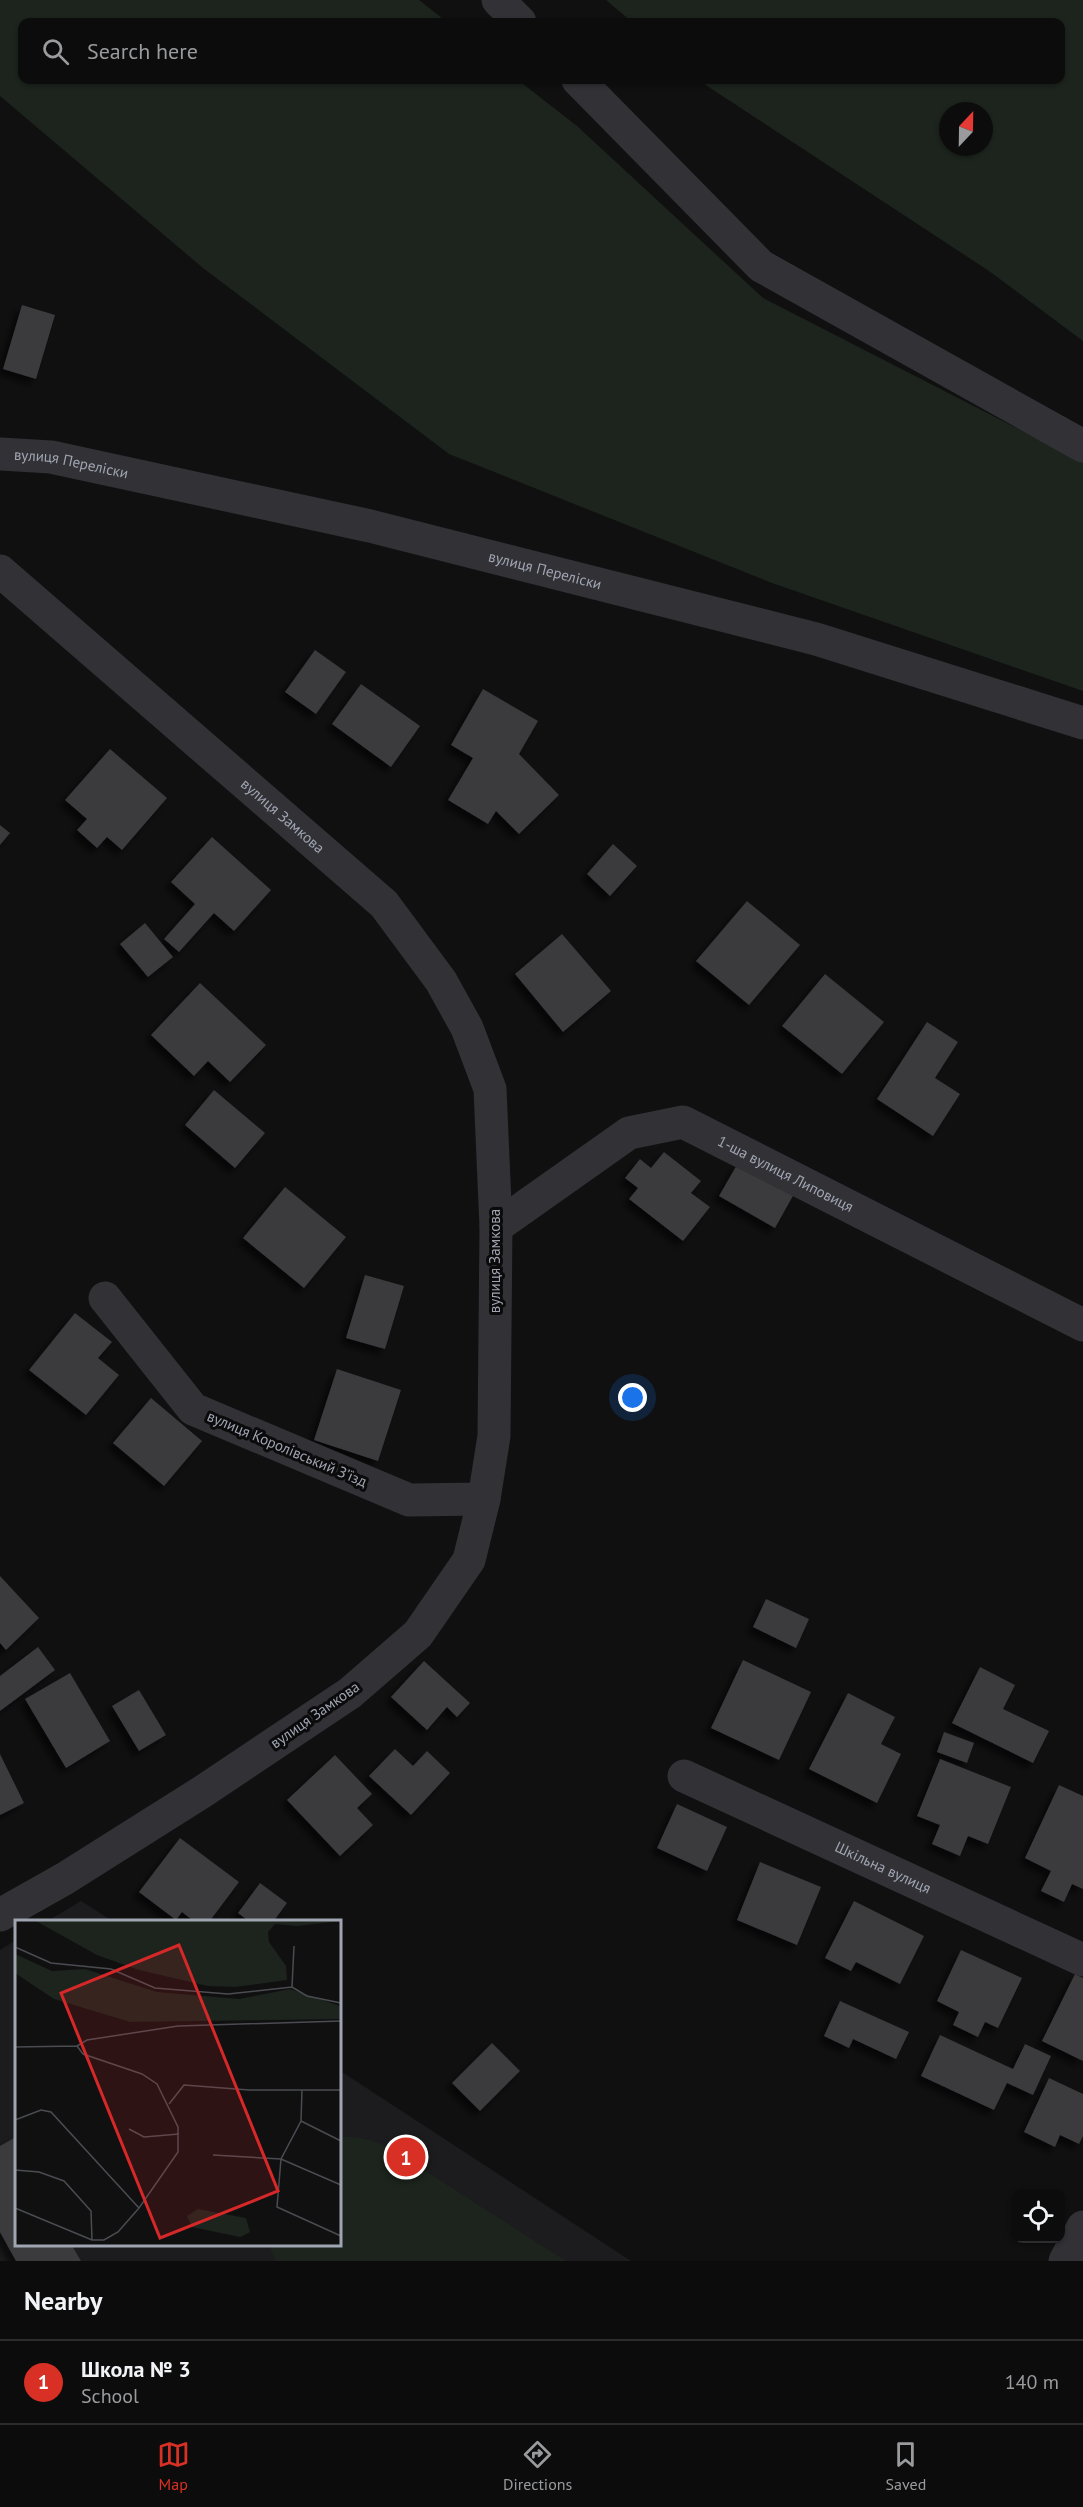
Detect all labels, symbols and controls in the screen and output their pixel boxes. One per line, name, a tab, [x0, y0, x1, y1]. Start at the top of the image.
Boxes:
search box	[18, 18, 1065, 84]
icon: search	[39, 35, 72, 68]
text: Search here	[87, 37, 198, 65]
north arrow	[939, 102, 993, 156]
street label: вулиця Переліски	[13, 445, 130, 482]
street label: вулиця Переліски	[487, 546, 604, 593]
street label: вулиця Замкова	[237, 774, 329, 857]
street label: 1-ша вулиця Липовиця	[715, 1131, 857, 1216]
street label: вулиця Замкова	[485, 1209, 504, 1313]
your location	[618, 1383, 647, 1412]
street label: вулиця Королівський Зʼїзд	[204, 1406, 370, 1491]
street label: вулиця Замкова	[266, 1677, 363, 1752]
street label: Шкільна вулиця	[832, 1837, 934, 1898]
inset map	[15, 1920, 340, 2246]
pin: 1	[386, 2134, 426, 2180]
map controls	[1011, 2189, 1065, 2243]
button: locate	[1011, 2189, 1065, 2243]
text: Nearby	[24, 2284, 102, 2317]
text: Школа № 3	[81, 2355, 191, 2383]
text: 1	[38, 2369, 49, 2395]
text: 140 m	[1005, 2369, 1059, 2395]
text: School	[81, 2383, 139, 2409]
tab: Map	[157, 2438, 190, 2494]
tab: Directions	[503, 2438, 572, 2494]
tab: Saved	[886, 2438, 926, 2494]

